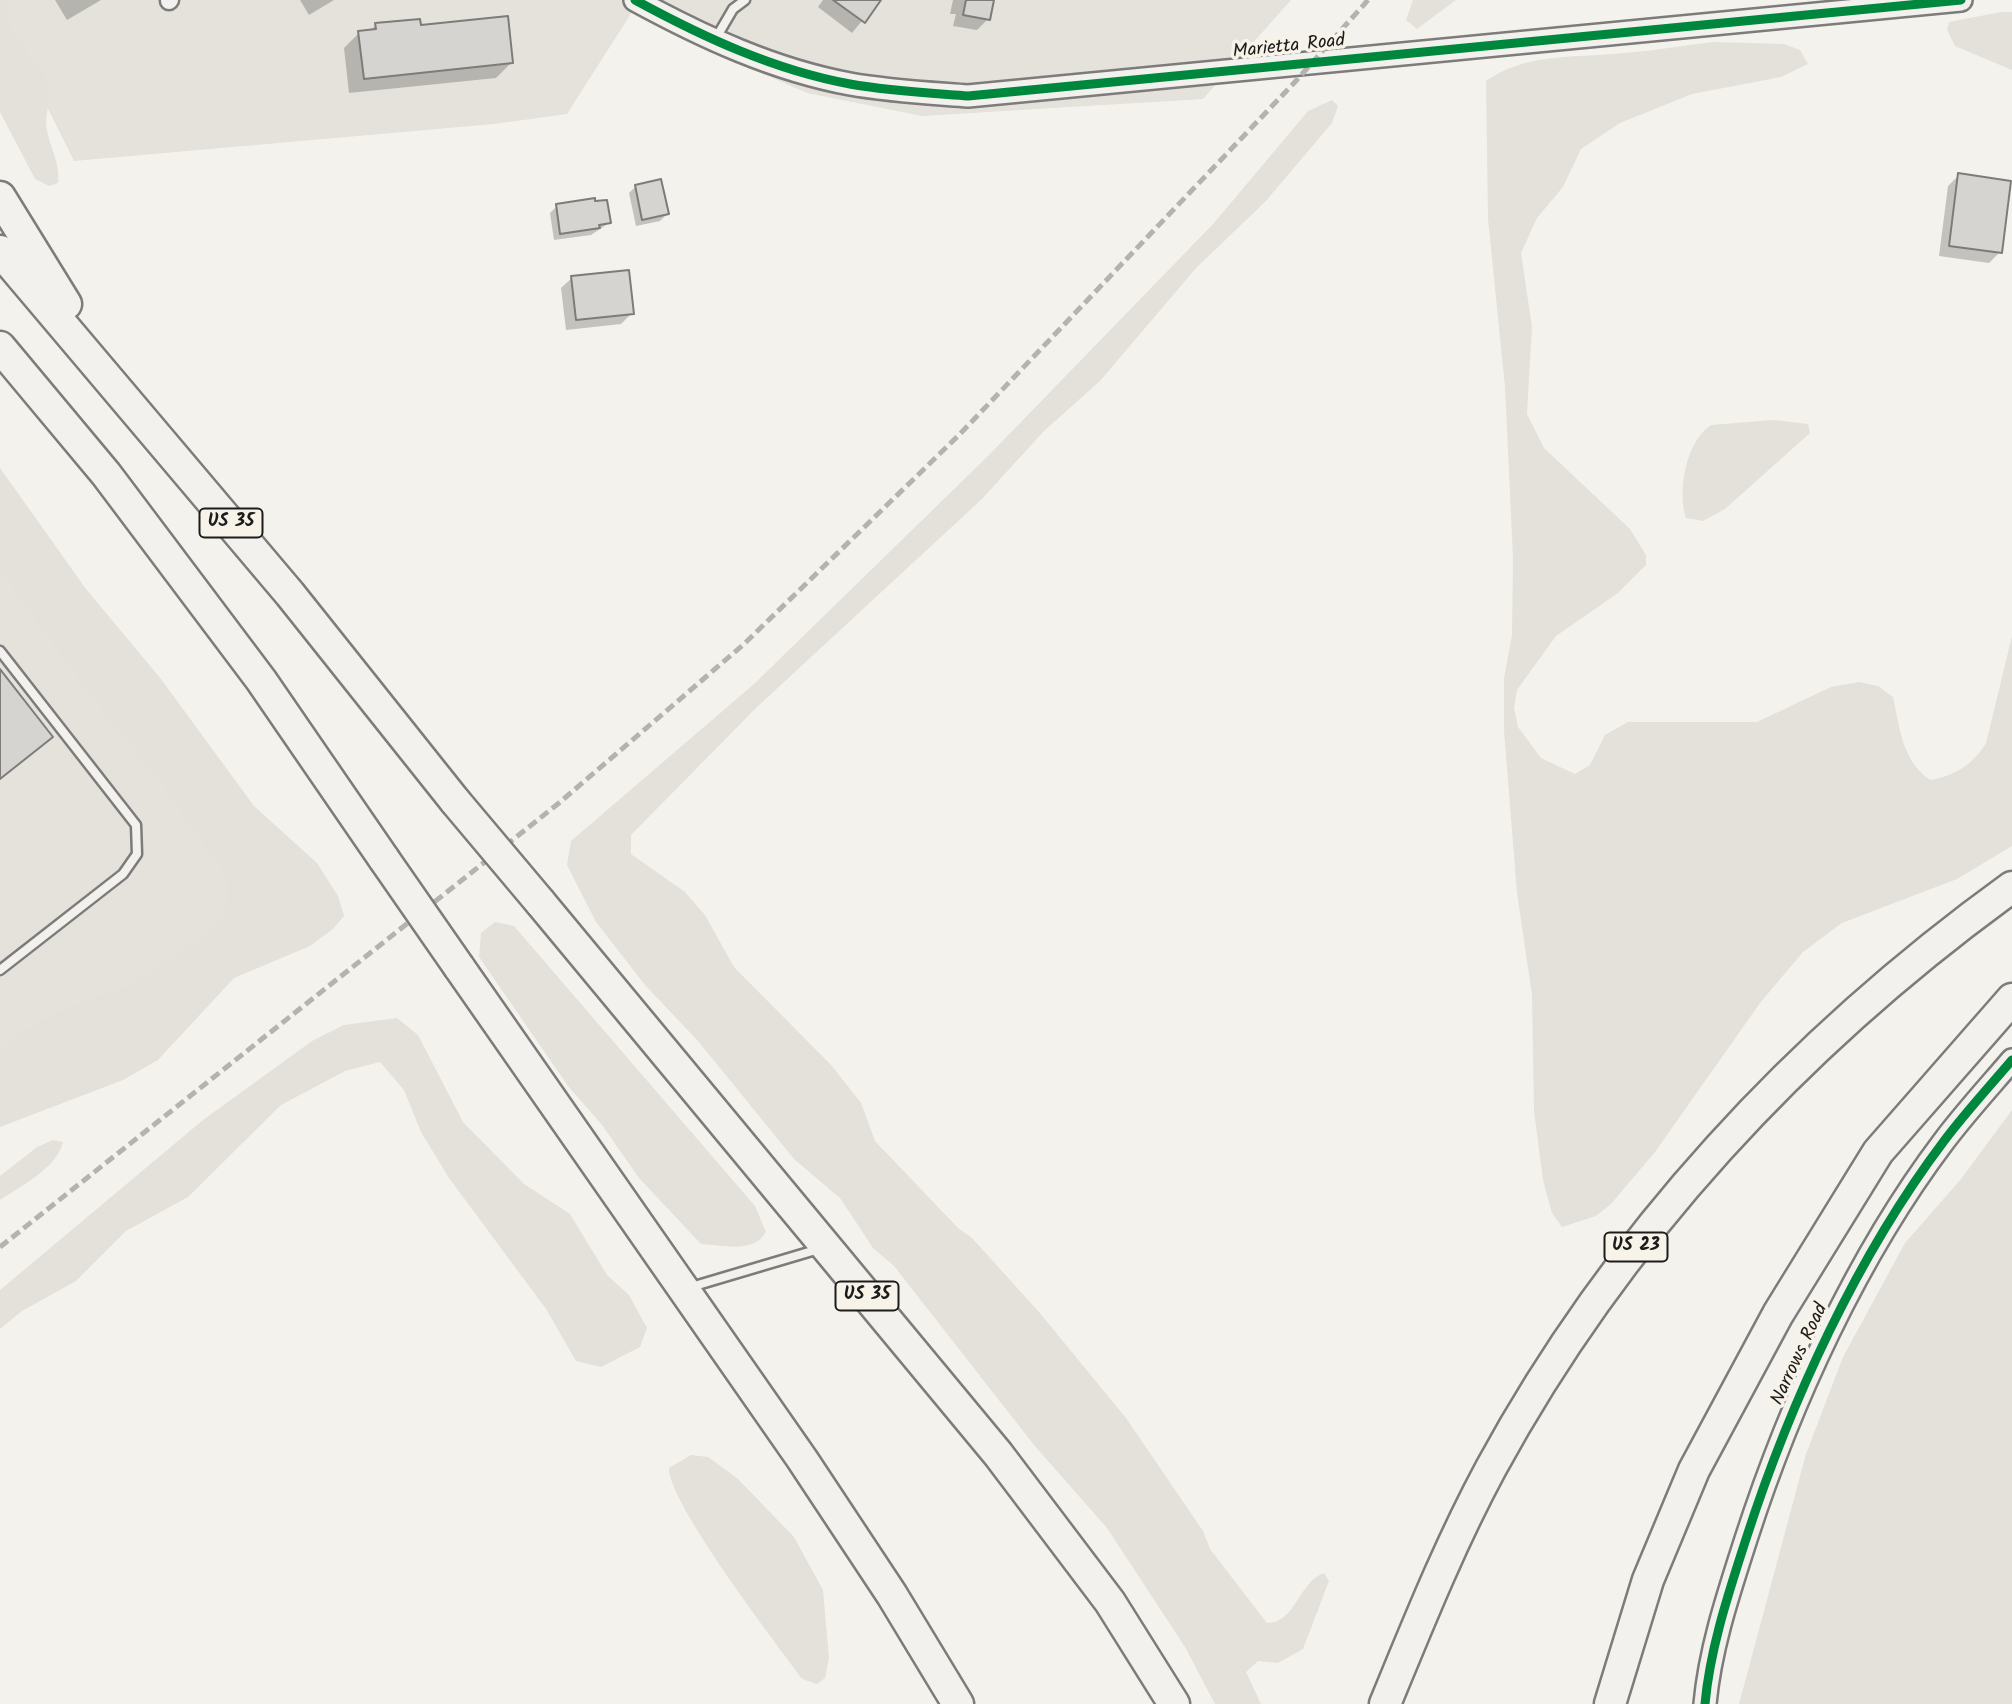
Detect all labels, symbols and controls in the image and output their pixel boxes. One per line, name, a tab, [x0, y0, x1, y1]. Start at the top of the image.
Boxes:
street label: Marietta Road	[1232, 31, 1346, 65]
road number: US 35	[200, 508, 262, 538]
road number: US 23	[1604, 1232, 1668, 1262]
road number: US 35	[836, 1282, 898, 1310]
street label: Narrows Road	[1768, 1301, 1834, 1409]

